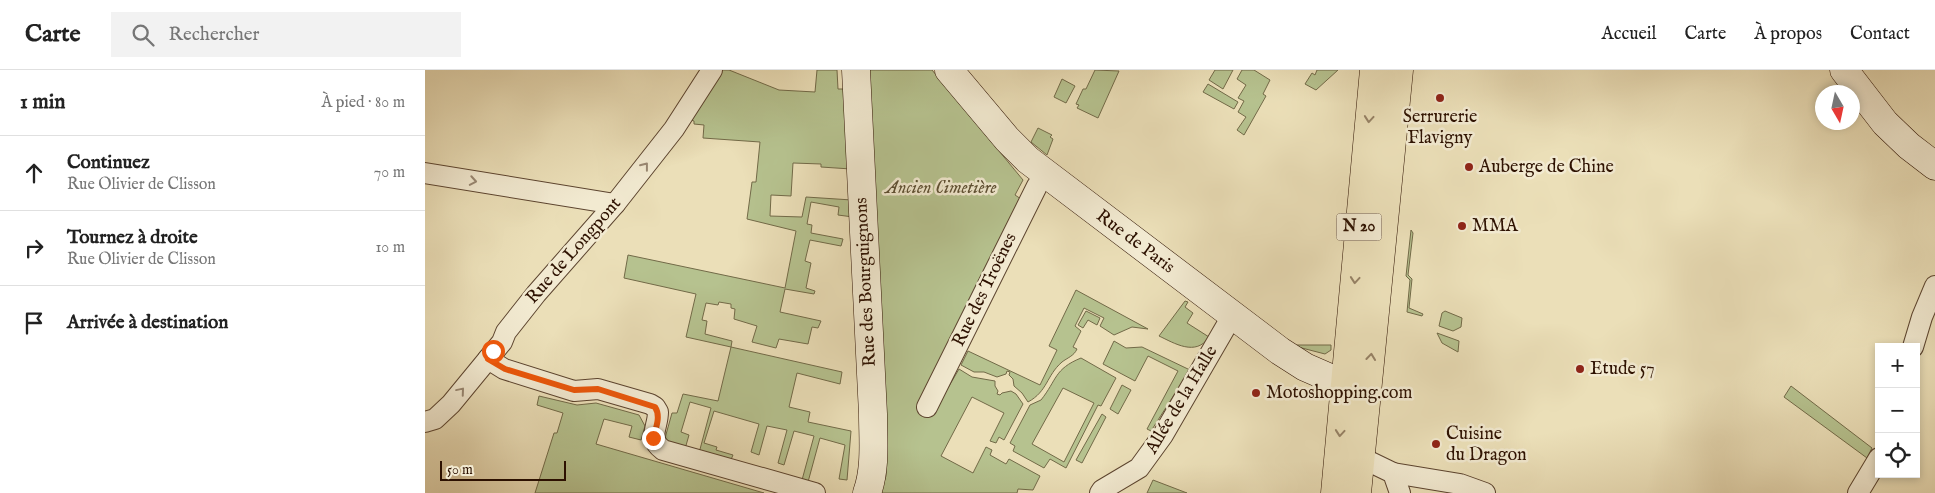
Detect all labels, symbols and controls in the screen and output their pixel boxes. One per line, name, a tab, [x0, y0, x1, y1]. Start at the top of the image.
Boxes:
search box	[111, 12, 461, 57]
text: Carte	[25, 19, 81, 50]
icon: search	[129, 21, 157, 49]
text: Rechercher	[169, 23, 260, 47]
text: Accueil	[1602, 23, 1657, 46]
text: Carte	[1685, 23, 1726, 46]
text: À propos	[1754, 23, 1822, 46]
text: Contact	[1850, 23, 1910, 46]
north arrow	[1815, 85, 1860, 130]
text: 1 min	[20, 89, 65, 116]
marker: Serrurerie Flavigny	[1434, 92, 1446, 104]
text: À pied · 80 m	[322, 93, 405, 113]
place label: Serrurerie Flavigny	[1403, 106, 1477, 150]
one-way arrow	[1364, 115, 1375, 123]
text: Continuez	[67, 151, 150, 175]
place label: Auberge de Chine	[1478, 156, 1614, 179]
icon: ahead	[20, 159, 48, 187]
marker: Auberge de Chine	[1463, 161, 1475, 173]
text: 70 m	[374, 163, 405, 183]
one-way arrow	[639, 163, 647, 172]
text: Rue Olivier de Clisson	[67, 175, 216, 195]
one-way arrow	[469, 176, 477, 186]
park label: Ancien Cimetière	[883, 177, 997, 200]
street label: Rue de Longpont	[521, 193, 627, 309]
street label: Rue des Bourguignons	[850, 197, 882, 367]
street label: Rue de Paris	[1091, 205, 1179, 279]
road number: N 20	[1337, 214, 1381, 240]
place label: MMA	[1472, 215, 1519, 238]
marker: MMA	[1456, 220, 1468, 232]
text: Tournez à droite	[67, 226, 198, 250]
street label: Rue des Troënes	[948, 229, 1022, 351]
icon: right	[20, 234, 48, 262]
text: 10 m	[375, 238, 405, 258]
text: Rue Olivier de Clisson	[67, 250, 216, 270]
one-way arrow	[1349, 277, 1360, 285]
icon: arrive	[20, 309, 48, 337]
text: Arrivée à destination	[67, 311, 228, 335]
route start	[482, 340, 505, 363]
street label: Allée de la Halle	[1140, 342, 1223, 459]
map controls	[1875, 343, 1920, 478]
button: +	[1875, 343, 1920, 388]
one-way arrow	[1365, 352, 1376, 360]
place label: Etude 57	[1590, 358, 1655, 381]
marker: Etude 57	[1574, 363, 1586, 375]
place label: Motoshopping.com	[1266, 382, 1413, 405]
marker: Motoshopping.com	[1250, 387, 1262, 399]
one-way arrow	[455, 388, 464, 397]
button: −	[1875, 388, 1920, 433]
place label: Cuisine du Dragon	[1446, 423, 1527, 467]
route end	[642, 427, 665, 450]
one-way arrow	[1335, 429, 1346, 437]
button: locate	[1875, 433, 1920, 478]
marker: Cuisine du Dragon	[1430, 438, 1442, 450]
scale bar	[440, 458, 566, 481]
text: 50 m	[447, 461, 473, 479]

